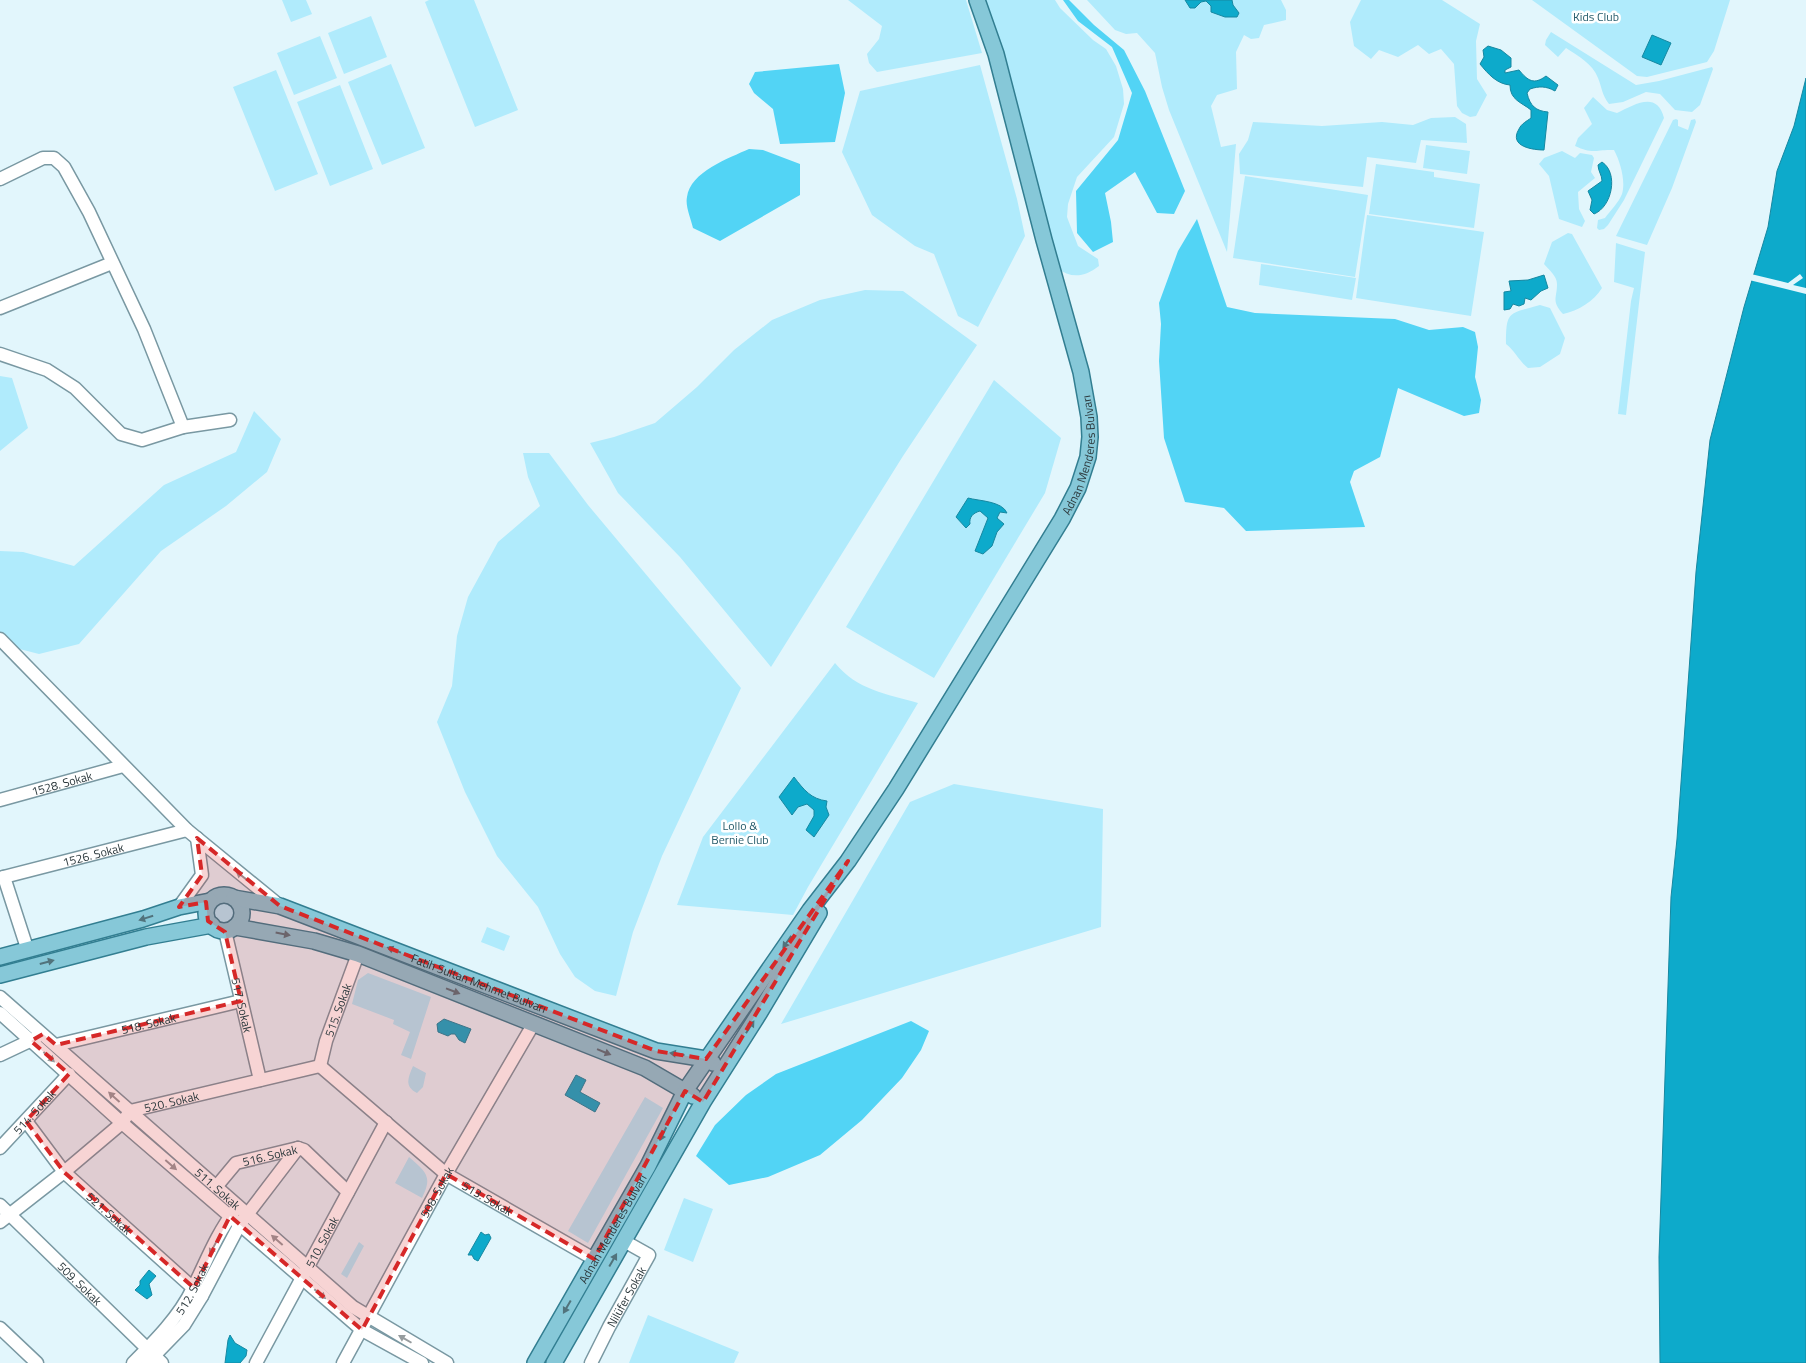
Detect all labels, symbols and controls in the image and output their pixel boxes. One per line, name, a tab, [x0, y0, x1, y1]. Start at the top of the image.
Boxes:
park label: Kids Club	[1573, 7, 1619, 26]
street label: Adnan Menderes Bulvarı	[1056, 394, 1100, 518]
street label: 1528. Sokak	[29, 765, 95, 800]
park label: Lollo & Bernie Club	[711, 816, 769, 849]
street label: 1526. Sokak	[60, 837, 126, 871]
one-way arrow	[236, 870, 249, 881]
one-way arrow	[139, 914, 154, 922]
one-way arrow	[275, 931, 291, 939]
one-way arrow	[782, 935, 792, 949]
one-way arrow	[386, 946, 401, 954]
street label: Fatih Sultan Mehmet Bulvarı	[409, 948, 549, 1017]
one-way arrow	[39, 958, 55, 966]
street label: 517. Sokak	[227, 976, 258, 1035]
street label: 515. Sokak	[319, 980, 356, 1039]
one-way arrow	[446, 988, 460, 996]
street label: 518. Sokak	[119, 1007, 178, 1039]
one-way arrow	[745, 1021, 755, 1034]
one-way arrow	[597, 1048, 611, 1056]
one-way arrow	[669, 1050, 685, 1058]
one-way arrow	[43, 1051, 55, 1063]
street label: 514. Sokak	[8, 1084, 60, 1138]
street label: 520. Sokak	[142, 1085, 201, 1117]
one-way arrow	[108, 1091, 120, 1103]
one-way arrow	[659, 1127, 667, 1141]
street label: 516. Sokak	[240, 1139, 299, 1171]
one-way arrow	[164, 1159, 177, 1170]
street label: 508. Sokak	[415, 1162, 458, 1221]
street label: 511. Sokak	[191, 1163, 245, 1214]
street label: Adnan Menderes Bulvarı	[573, 1170, 651, 1287]
street label: 513. Sokak	[459, 1176, 517, 1220]
street label: 521. Sokak	[83, 1187, 137, 1239]
street label: 510. Sokak	[300, 1212, 343, 1271]
one-way arrow	[271, 1234, 283, 1246]
one-way arrow	[209, 1241, 217, 1255]
one-way arrow	[609, 1253, 618, 1267]
street label: 509. Sokak	[54, 1257, 107, 1310]
street label: 512. Sokak	[170, 1260, 213, 1319]
street label: Nilüfer Sokak	[601, 1263, 651, 1331]
one-way arrow	[314, 1288, 326, 1300]
one-way arrow	[562, 1300, 571, 1313]
one-way arrow	[398, 1335, 412, 1343]

